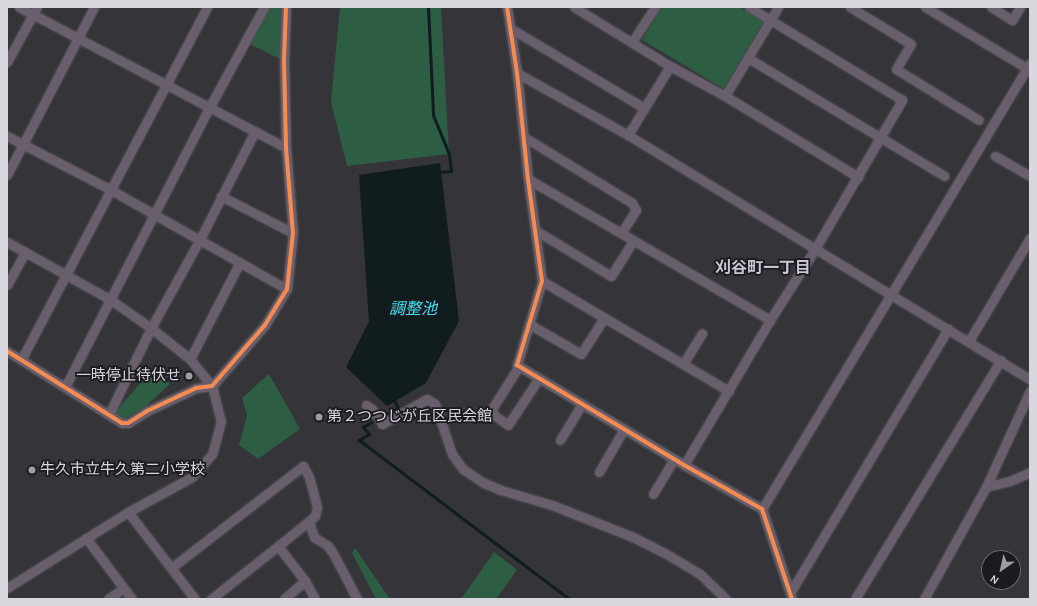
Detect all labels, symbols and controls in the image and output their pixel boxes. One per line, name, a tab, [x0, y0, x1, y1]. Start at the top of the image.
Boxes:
district label: 刈谷町一丁目	[715, 258, 811, 278]
water label: 調整池	[389, 299, 437, 319]
place label: 一時停止待伏せ	[76, 367, 181, 385]
marker: 一時停止待伏せ	[184, 371, 194, 381]
place label: 第２つつじが丘区民会館	[327, 408, 492, 426]
marker: 第２つつじが丘区民会館	[314, 412, 324, 422]
place label: 牛久市立牛久第二小学校	[40, 461, 205, 479]
marker: 牛久市立牛久第二小学校	[27, 465, 37, 475]
north arrow	[981, 550, 1021, 590]
text: N	[988, 572, 1001, 587]

